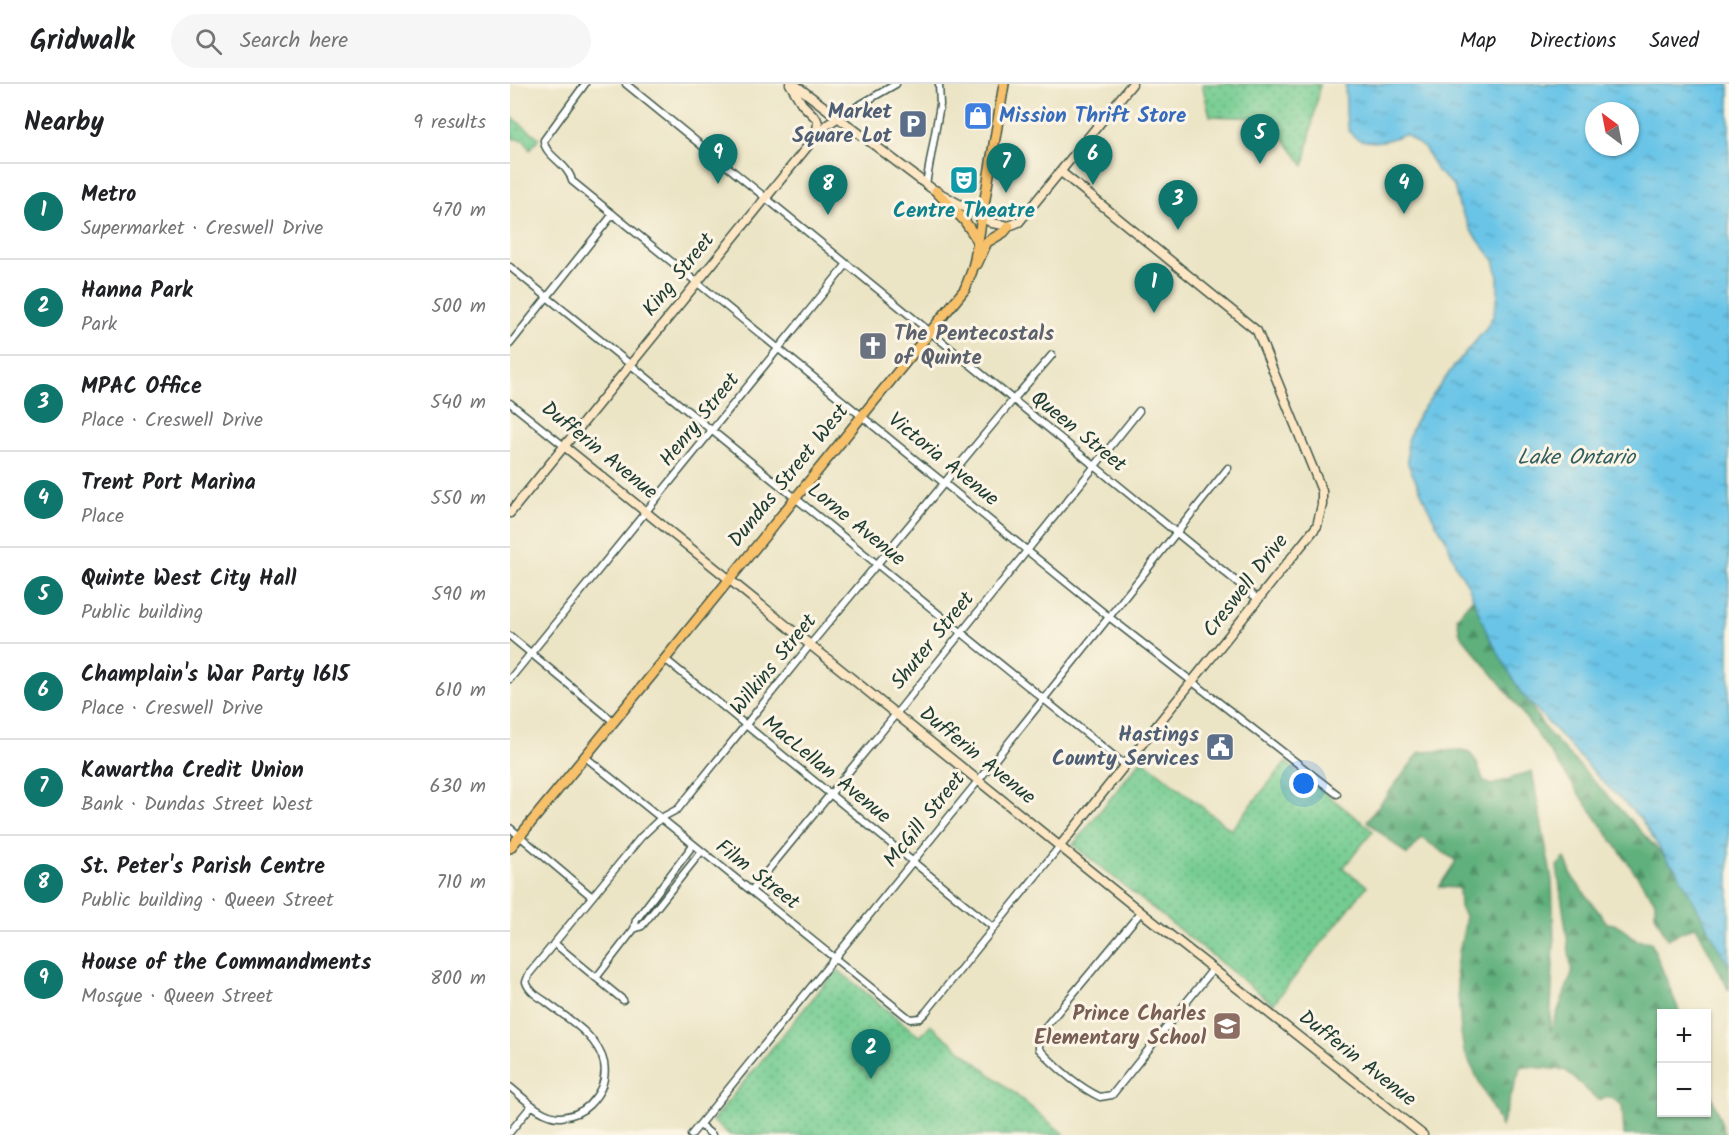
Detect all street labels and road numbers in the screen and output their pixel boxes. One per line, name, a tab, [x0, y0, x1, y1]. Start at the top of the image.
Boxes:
street label: King Street	[635, 225, 724, 324]
street label: Henry Street	[652, 365, 749, 474]
street label: Queen Street	[1023, 383, 1134, 482]
street label: Dufferin Avenue	[533, 393, 665, 509]
street label: Dundas Street West	[720, 396, 858, 555]
street label: Victoria Avenue	[880, 405, 1006, 516]
street label: Lorne Avenue	[799, 475, 913, 576]
street label: Creswell Drive	[1195, 527, 1298, 645]
street label: Shuter Street	[883, 584, 984, 698]
street label: Wilkins Street	[722, 606, 826, 723]
street label: Dufferin Avenue	[911, 698, 1043, 814]
street label: MacLellan Avenue	[754, 707, 898, 833]
street label: McGill Street	[876, 764, 975, 875]
street label: Film Street	[708, 831, 807, 919]
street label: Dufferin Avenue	[1291, 1002, 1424, 1116]

